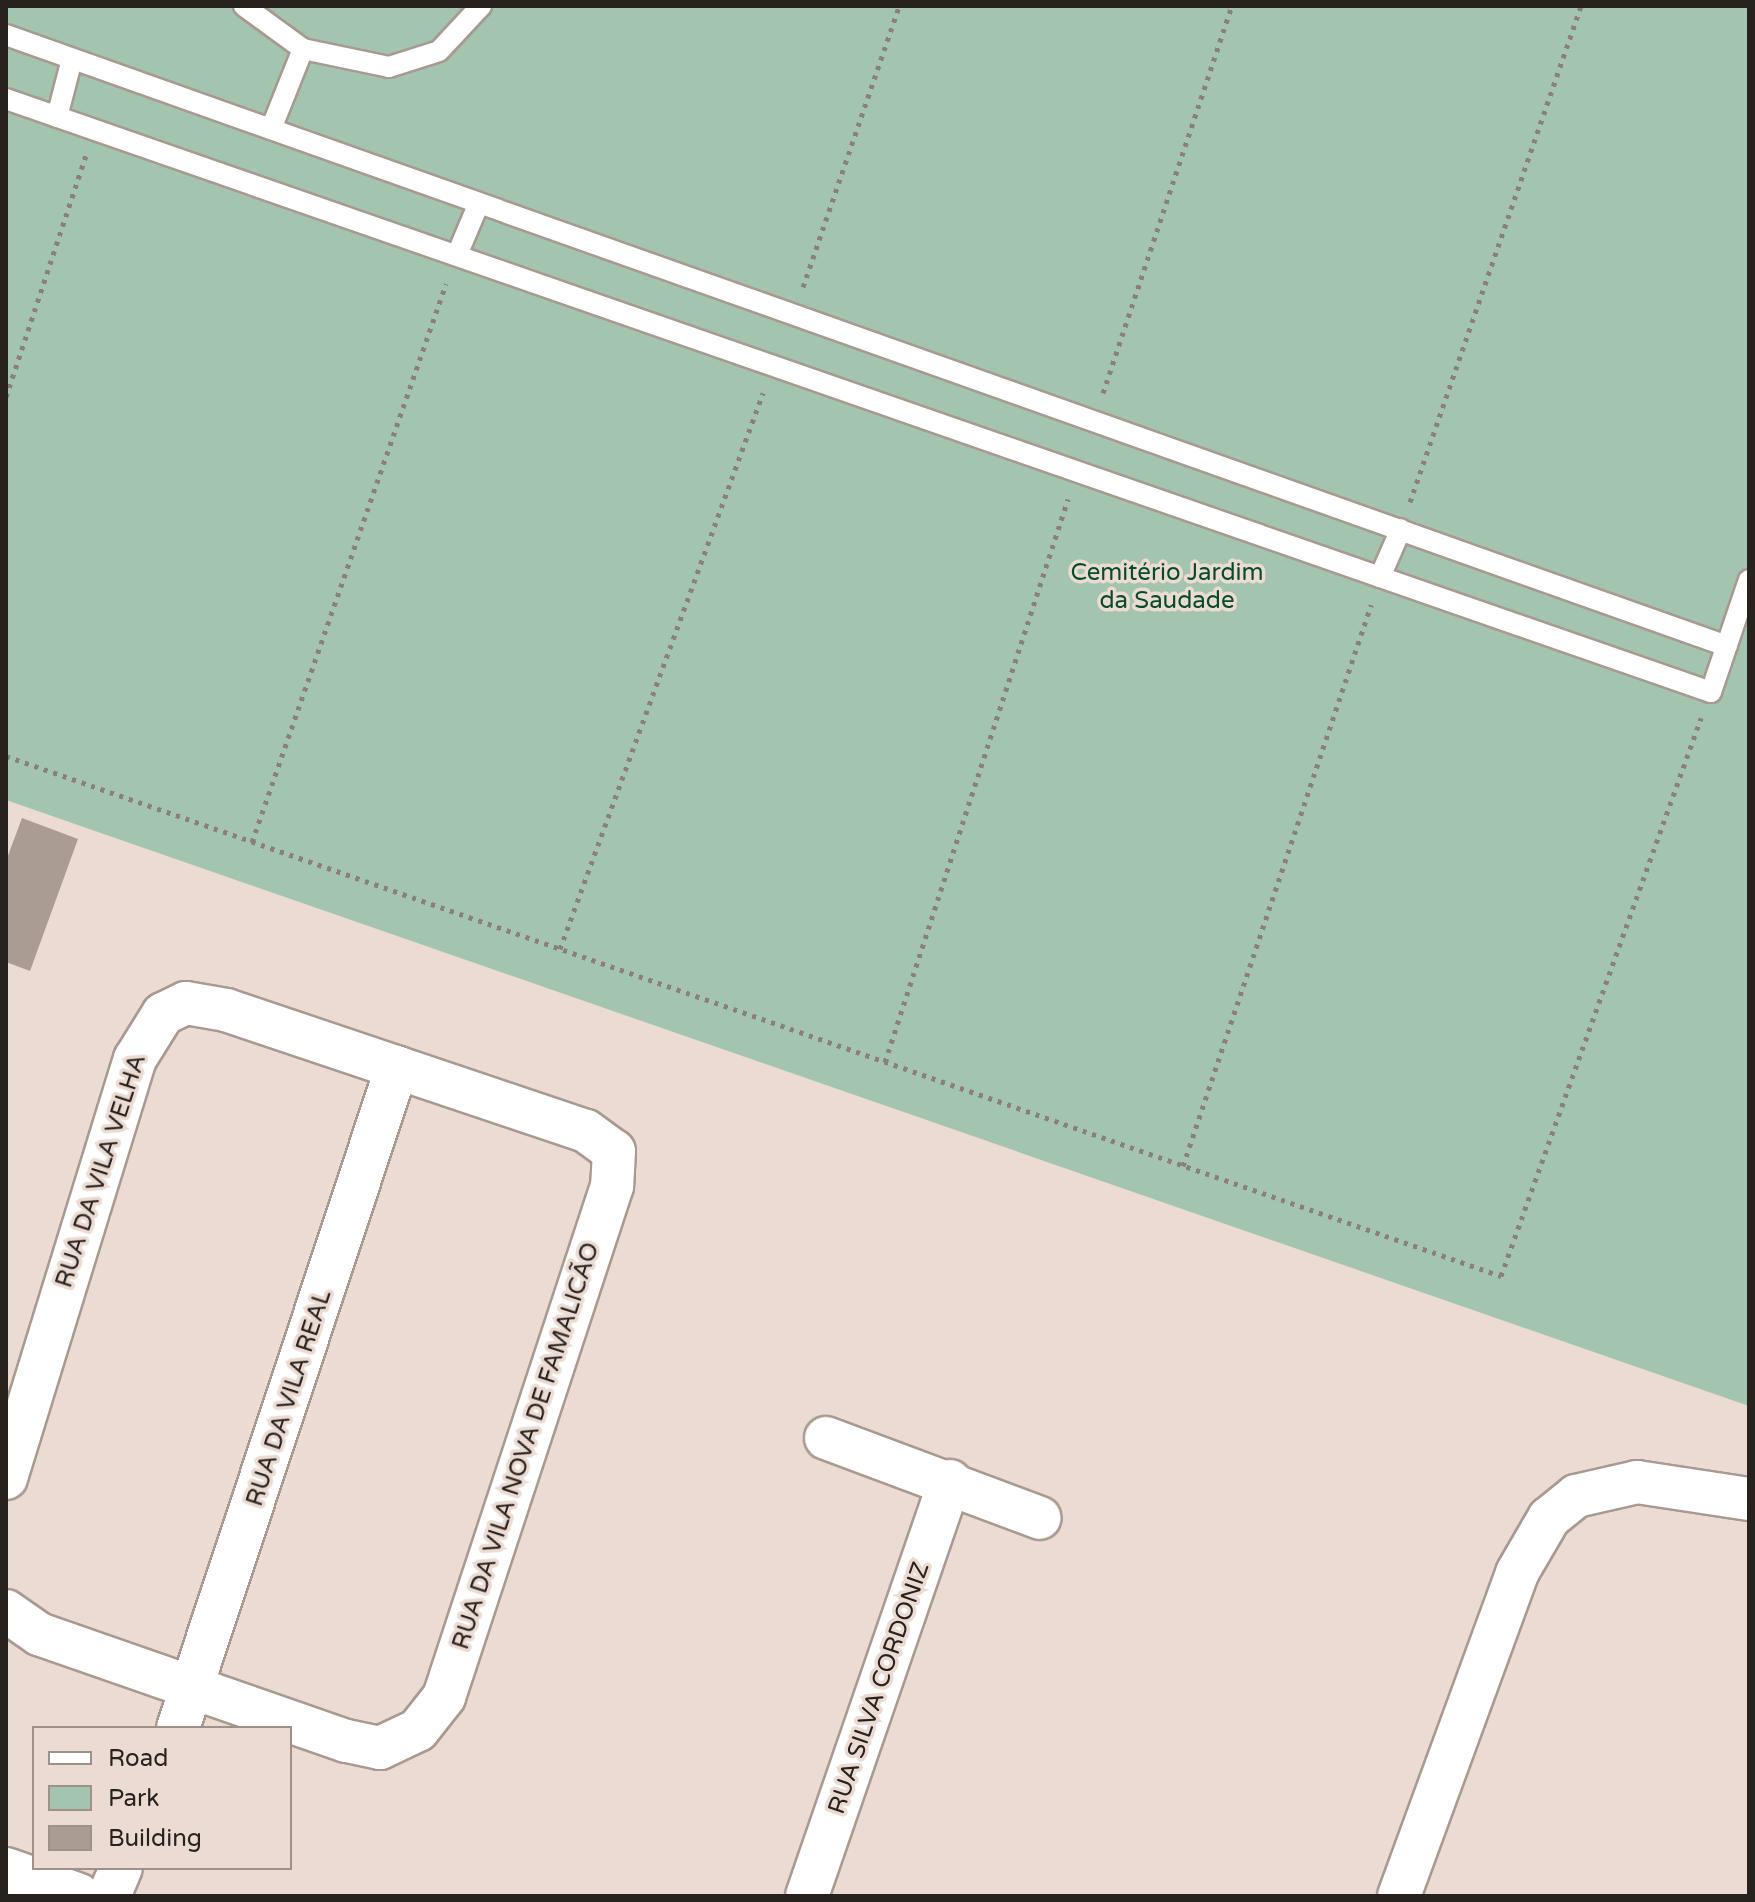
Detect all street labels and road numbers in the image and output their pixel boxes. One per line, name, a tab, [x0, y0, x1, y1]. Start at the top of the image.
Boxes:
street label: RUA DA VILA VELHA	[50, 1051, 152, 1291]
street label: RUA DA VILA NOVA DE FAMALICÃO	[446, 1239, 606, 1653]
street label: RUA DA VILA REAL	[240, 1286, 338, 1510]
street label: RUA SILVA CORDONIZ	[822, 1558, 936, 1818]

